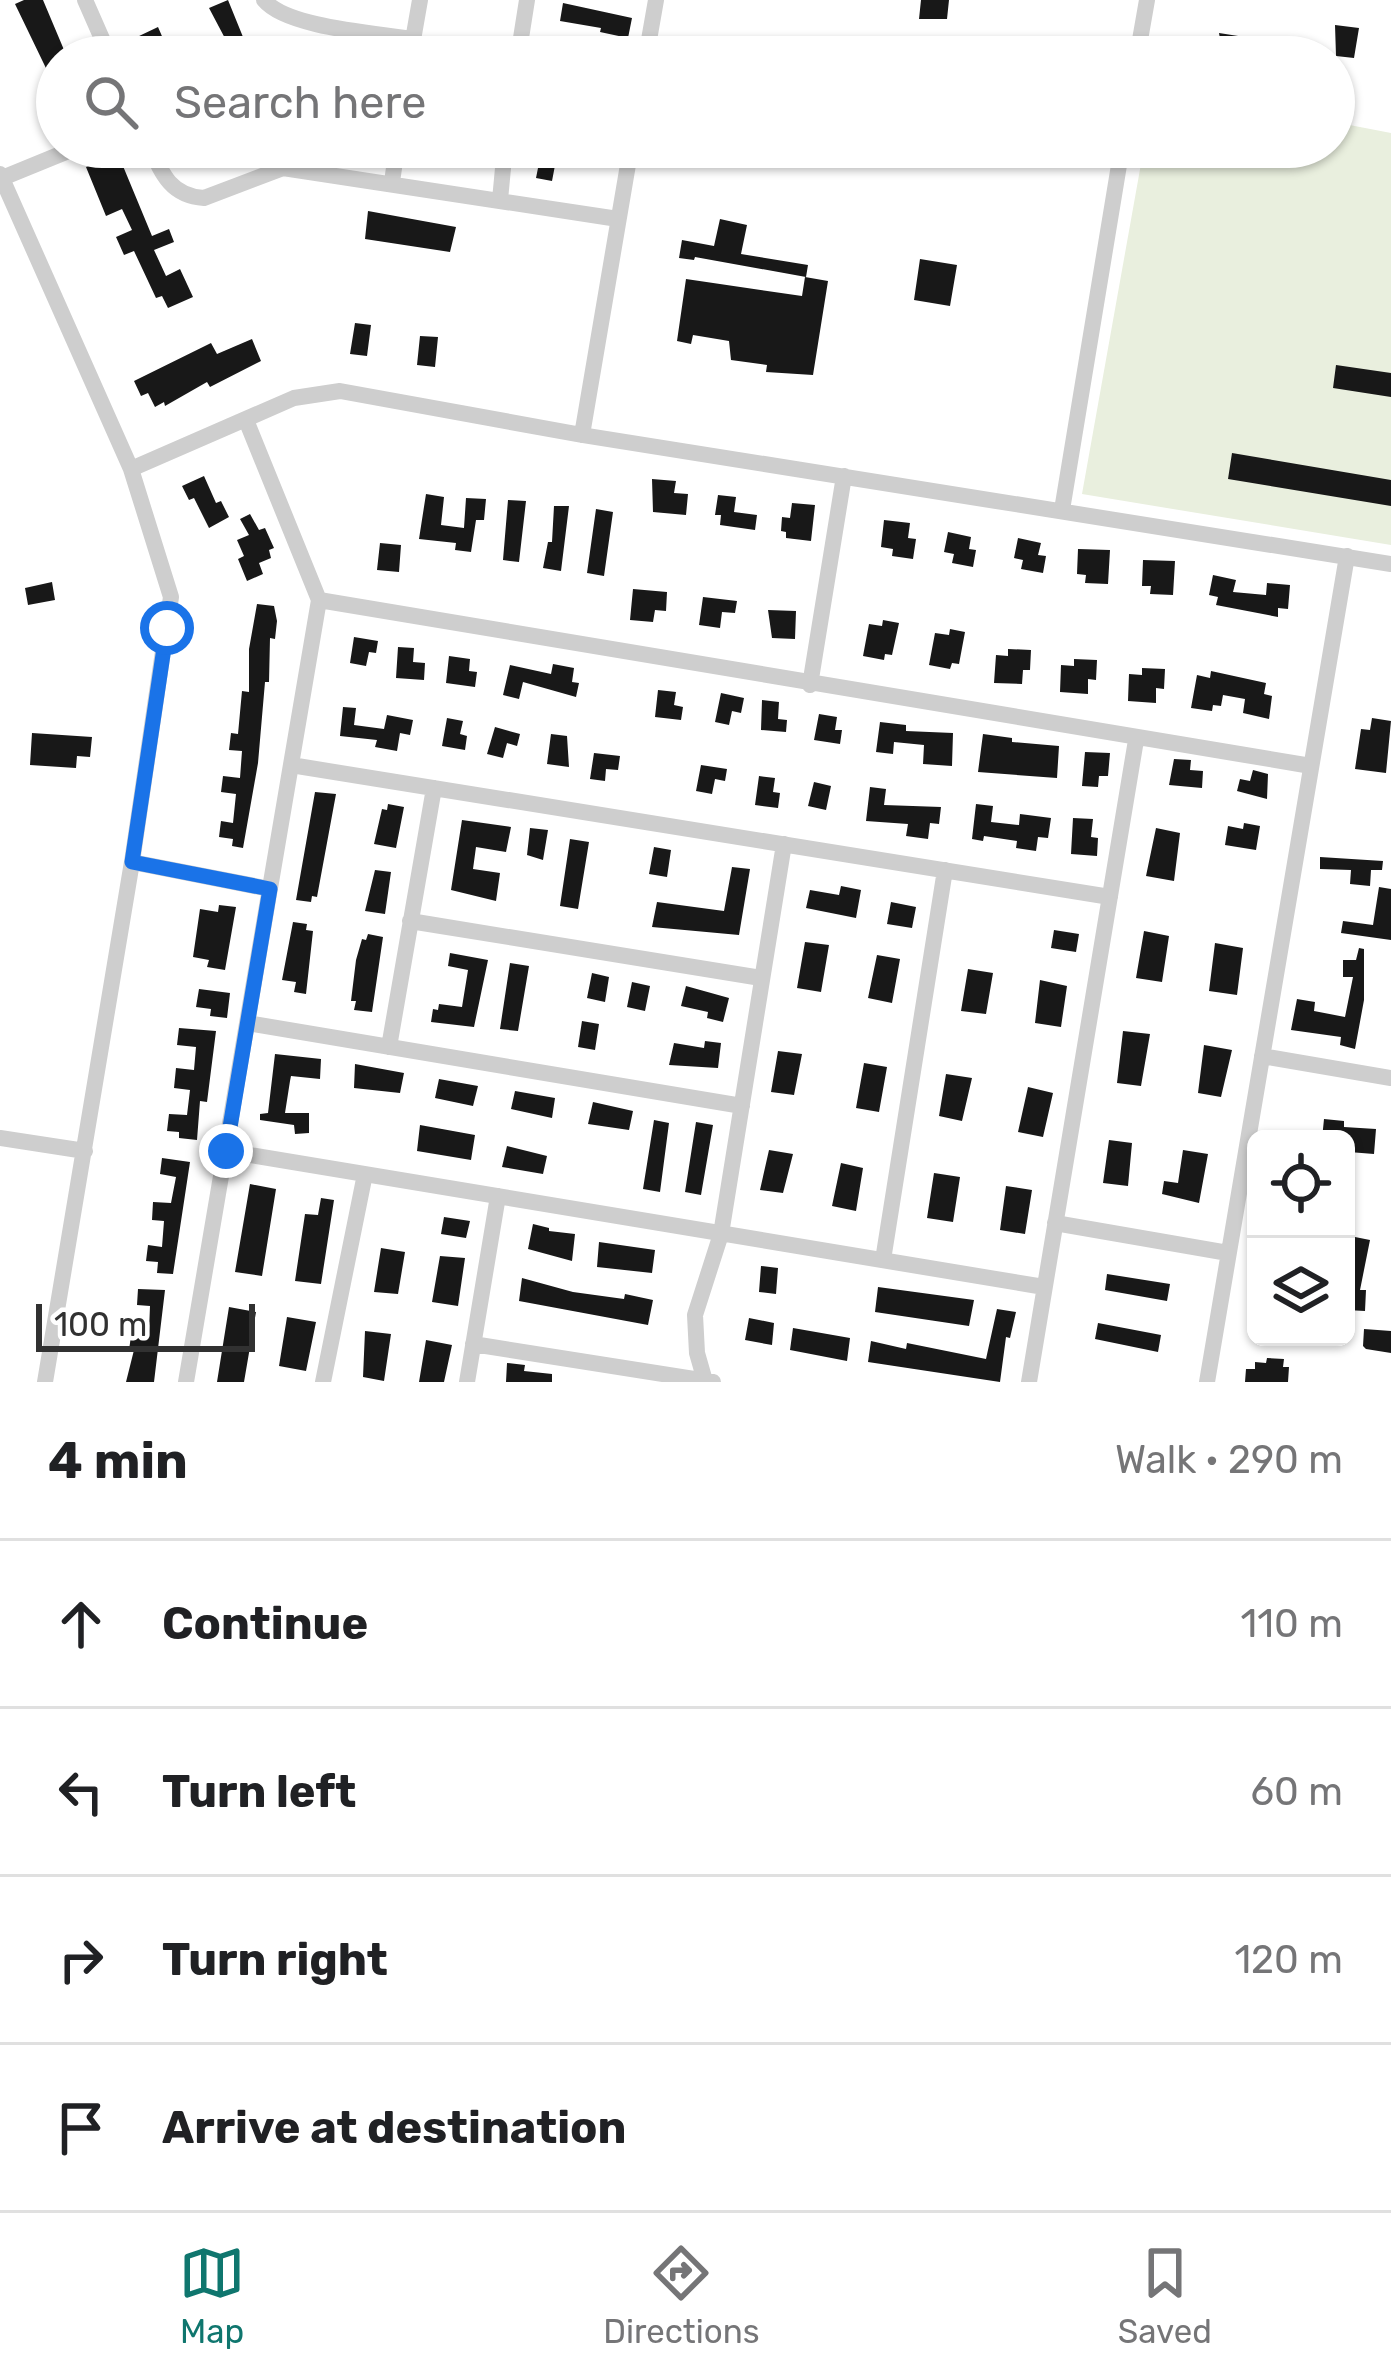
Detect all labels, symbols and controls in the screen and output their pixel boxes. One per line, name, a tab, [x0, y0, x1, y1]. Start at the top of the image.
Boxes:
search box	[36, 36, 1355, 168]
icon: search	[78, 69, 144, 135]
text: Search here	[174, 76, 426, 129]
route start	[140, 601, 194, 655]
route end	[199, 1124, 253, 1178]
map controls	[1247, 1130, 1355, 1346]
button: locate	[1247, 1130, 1355, 1238]
button: layers	[1247, 1238, 1355, 1346]
scale bar	[36, 1298, 255, 1351]
text: 100 m	[54, 1305, 147, 1344]
text: 4 min	[48, 1430, 188, 1491]
text: Walk · 290 m	[1115, 1437, 1343, 1483]
icon: ahead	[48, 1591, 114, 1657]
text: Continue	[162, 1597, 368, 1650]
text: 110 m	[1241, 1601, 1343, 1647]
icon: left	[48, 1759, 114, 1825]
text: Turn left	[162, 1765, 356, 1818]
text: 60 m	[1250, 1769, 1343, 1815]
icon: right	[48, 1927, 114, 1993]
text: Turn right	[162, 1933, 388, 1986]
text: 120 m	[1234, 1937, 1343, 1983]
icon: arrive	[48, 2095, 114, 2161]
text: Arrive at destination	[162, 2101, 627, 2154]
tab: Map	[179, 2240, 245, 2351]
tab: Directions	[603, 2240, 760, 2351]
tab: Saved	[1118, 2240, 1212, 2351]

